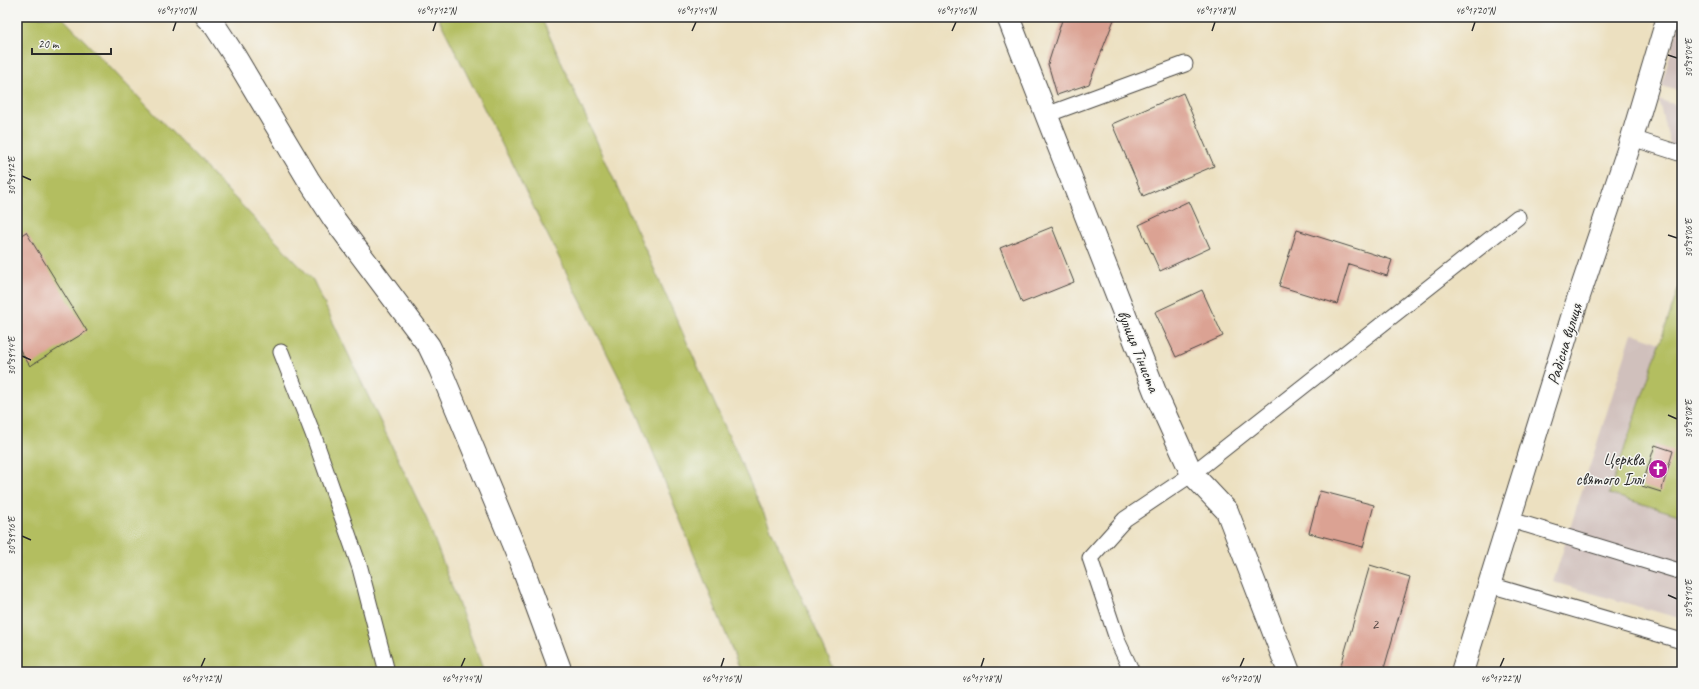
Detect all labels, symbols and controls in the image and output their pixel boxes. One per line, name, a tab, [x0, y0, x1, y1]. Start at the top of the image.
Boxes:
text: 46°17'10"N	[156, 4, 198, 17]
text: 46°17'12"N	[416, 4, 458, 17]
text: 46°17'14"N	[676, 4, 718, 17]
text: 46°17'16"N	[936, 4, 978, 17]
text: 46°17'18"N	[1195, 4, 1237, 17]
text: 46°17'20"N	[1455, 4, 1497, 17]
scale bar	[32, 30, 111, 56]
text: 20 m	[38, 36, 60, 52]
text: 30°39'04"E	[1682, 37, 1695, 77]
text: 30°39'12"E	[5, 155, 18, 195]
text: 30°39'06"E	[1682, 217, 1695, 257]
street label: Радісна вулиця	[1542, 300, 1587, 387]
street label: вулиця Тіниста	[1113, 307, 1165, 396]
text: 30°39'14"E	[5, 335, 18, 375]
text: 30°39'08"E	[1682, 398, 1695, 438]
place label: Церква святого Іллі	[1575, 449, 1646, 490]
church icon: Церква святого Іллі	[1647, 458, 1669, 480]
text: 30°39'16"E	[5, 515, 18, 555]
text: 30°39'10"E	[1682, 578, 1695, 618]
house number: 2	[1372, 615, 1380, 634]
text: 46°17'12"N	[181, 672, 223, 685]
text: 46°17'14"N	[441, 672, 483, 685]
text: 46°17'16"N	[701, 672, 743, 685]
text: 46°17'18"N	[961, 672, 1003, 685]
text: 46°17'20"N	[1220, 672, 1262, 685]
text: 46°17'22"N	[1480, 672, 1522, 685]

